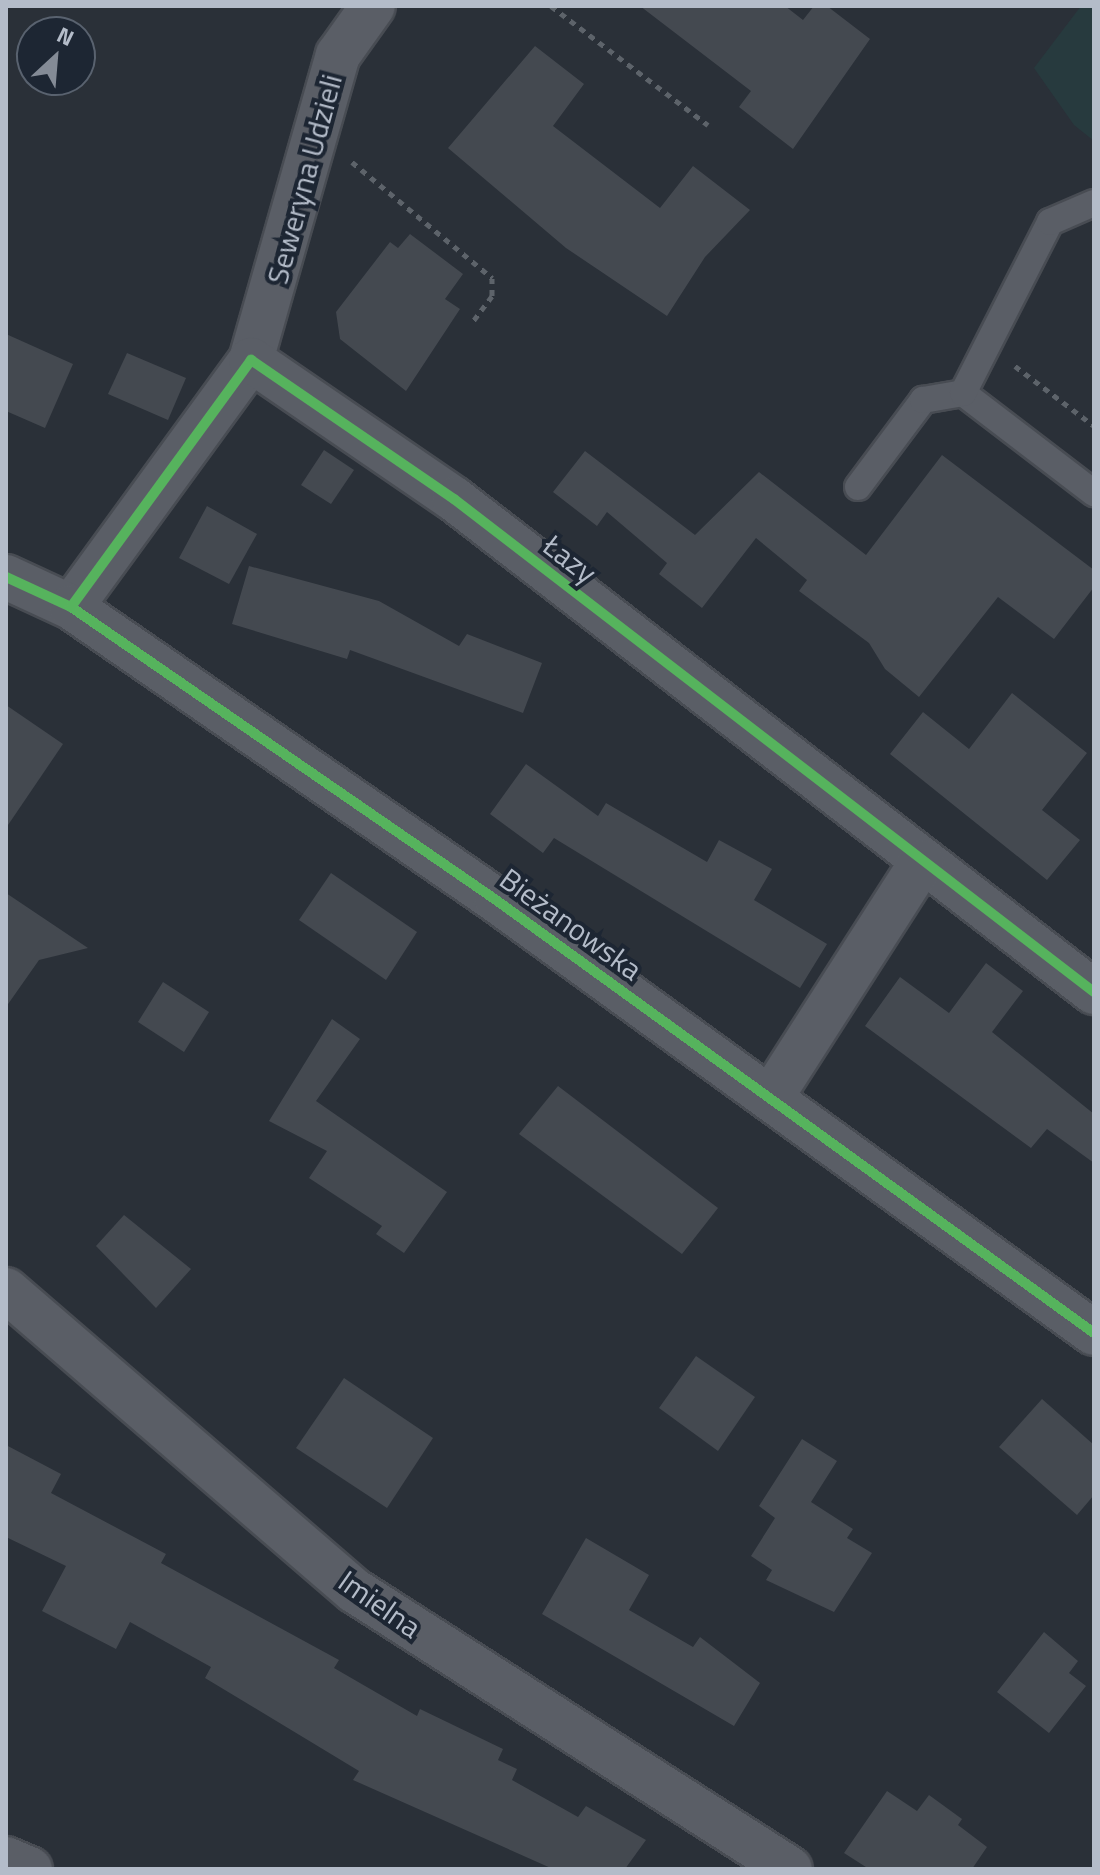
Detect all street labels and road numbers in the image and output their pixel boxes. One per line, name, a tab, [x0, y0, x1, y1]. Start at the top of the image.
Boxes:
street label: Seweryna Udzieli	[259, 70, 349, 288]
street label: Łazy	[536, 527, 604, 591]
street label: Bieżanowska	[493, 860, 649, 988]
street label: Imielna	[332, 1563, 428, 1645]

